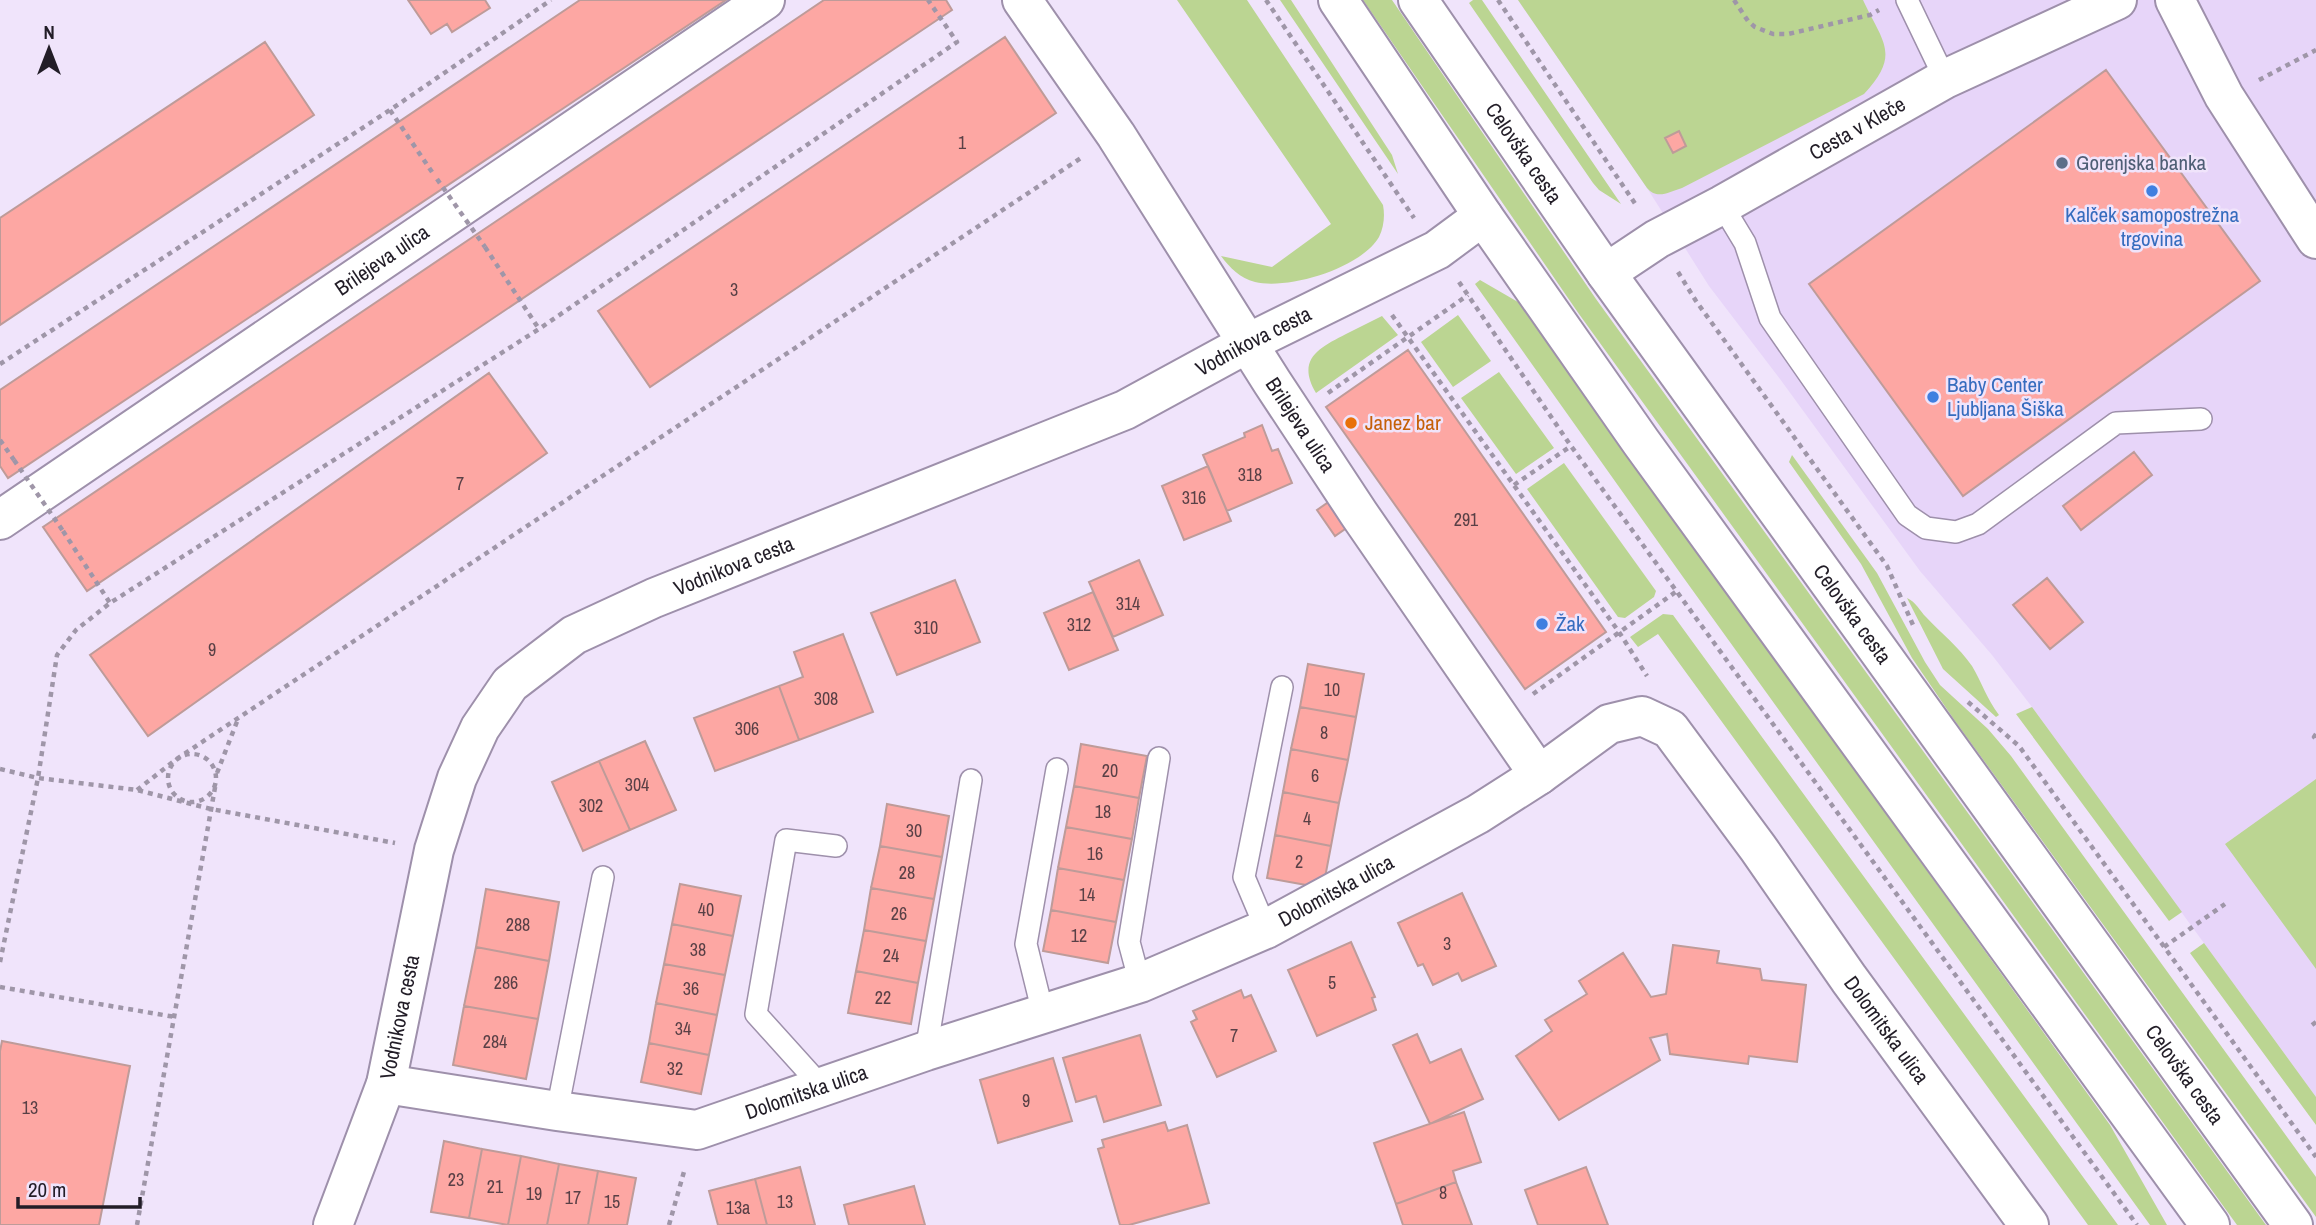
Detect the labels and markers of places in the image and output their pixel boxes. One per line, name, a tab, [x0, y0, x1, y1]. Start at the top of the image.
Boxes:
place label: Gorenjska banka	[2076, 148, 2207, 177]
marker: Gorenjska banka	[2054, 155, 2070, 171]
marker: Kalček samopostrežna trgovina	[2144, 183, 2160, 199]
place label: Kalček samopostrežna trgovina	[2065, 200, 2240, 253]
place label: Baby Center Ljubljana Šiška	[1947, 370, 2064, 423]
marker: Baby Center Ljubljana Šiška	[1925, 389, 1941, 405]
place label: Janez bar	[1365, 408, 1441, 437]
marker: Janez bar	[1343, 415, 1359, 431]
place label: Žak	[1556, 609, 1585, 638]
marker: Žak	[1534, 616, 1550, 632]

